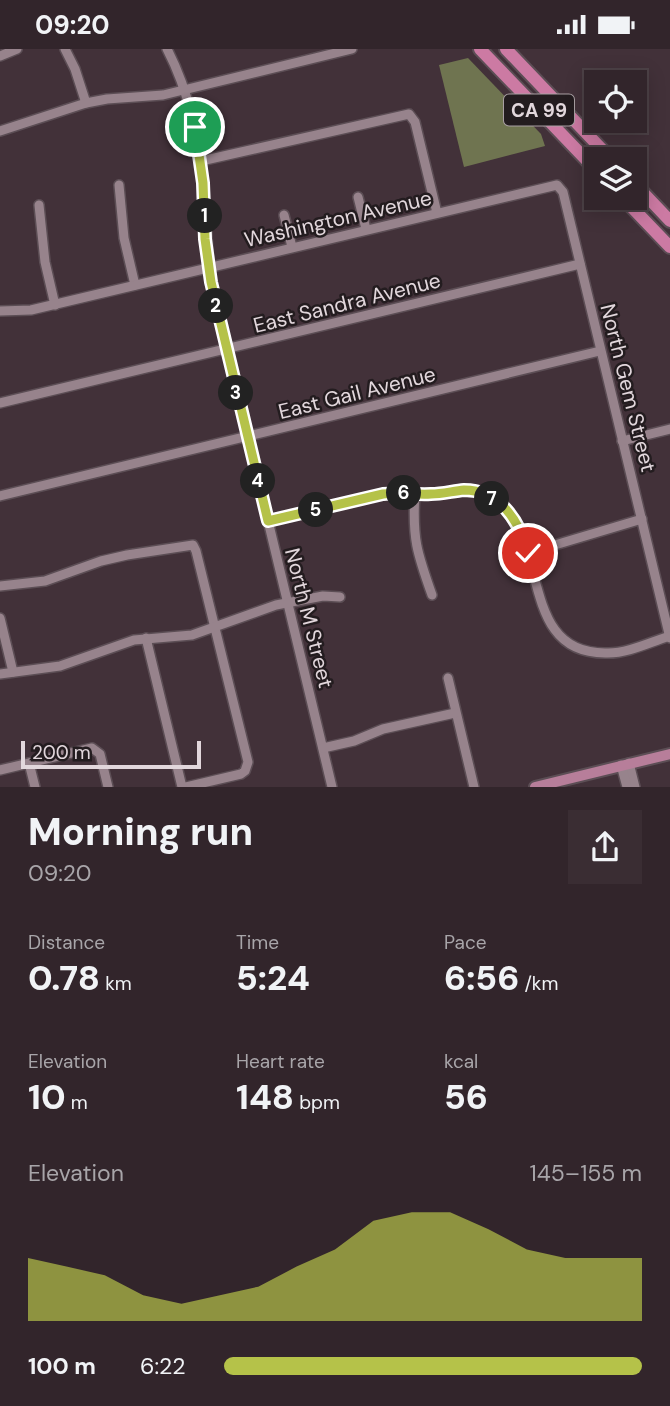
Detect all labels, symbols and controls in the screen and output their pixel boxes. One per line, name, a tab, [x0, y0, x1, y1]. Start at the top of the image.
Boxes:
text: 09:20	[35, 8, 110, 42]
map controls	[584, 70, 647, 210]
button: locate	[584, 70, 647, 133]
road number: CA 99	[504, 94, 574, 125]
pin	[165, 97, 225, 157]
icon: arrive	[176, 108, 214, 146]
button: layers	[584, 147, 647, 210]
street label: Washington Avenue	[242, 184, 435, 254]
pin: 1	[188, 199, 222, 233]
text: 1	[201, 203, 208, 228]
street label: East Sandra Avenue	[250, 266, 444, 340]
pin: 2	[198, 289, 234, 323]
text: 2	[210, 293, 221, 318]
street label: North Gem Street	[594, 301, 662, 475]
street label: East Gail Avenue	[275, 360, 439, 426]
pin: 3	[218, 375, 254, 411]
text: 3	[230, 380, 241, 405]
pin: 4	[240, 463, 276, 499]
text: 4	[251, 468, 264, 493]
pin: 6	[386, 475, 422, 511]
text: 6	[397, 480, 410, 505]
pin: 7	[475, 482, 510, 517]
text: 7	[486, 486, 497, 511]
pin: 5	[298, 493, 334, 527]
text: 5	[310, 497, 321, 522]
pin	[498, 523, 558, 583]
icon: check	[509, 534, 547, 572]
street label: North M Street	[278, 545, 340, 691]
scale bar	[21, 737, 201, 769]
text: 200 m	[32, 740, 91, 765]
text: Morning run	[28, 807, 253, 857]
button: share	[568, 810, 642, 884]
text: 09:20	[28, 858, 92, 888]
text: Distance	[28, 930, 105, 955]
text: Time	[236, 930, 279, 955]
text: Pace	[444, 930, 487, 955]
text: 0.78	[28, 955, 100, 1001]
text: 5:24	[236, 955, 310, 1001]
text: 6:56	[444, 955, 519, 1001]
text: km	[100, 971, 132, 996]
text: /km	[519, 971, 558, 996]
text: Elevation	[28, 1049, 107, 1074]
text: Heart rate	[236, 1049, 325, 1074]
text: kcal	[444, 1049, 478, 1074]
text: 10	[28, 1074, 66, 1120]
text: 148	[236, 1074, 294, 1120]
text: 56	[444, 1074, 488, 1120]
text: m	[66, 1090, 88, 1115]
text: bpm	[294, 1090, 340, 1115]
text: Elevation	[28, 1158, 124, 1188]
text: 145–155 m	[530, 1158, 642, 1188]
text: 100 m	[28, 1351, 96, 1381]
text: 6:22	[140, 1351, 186, 1381]

